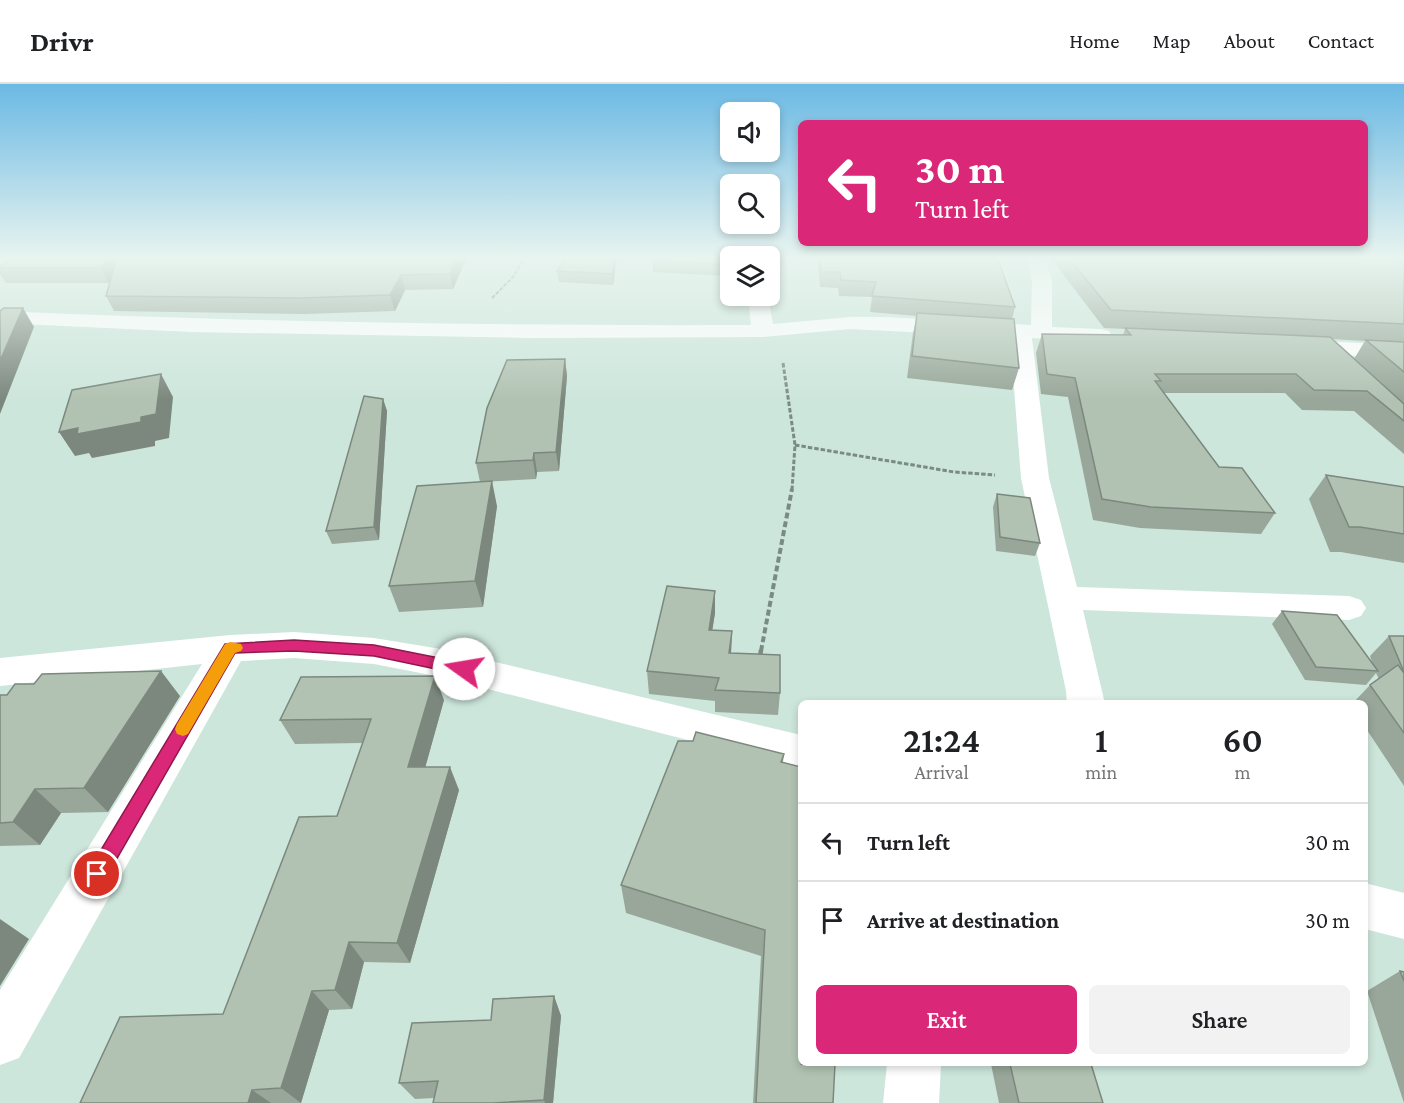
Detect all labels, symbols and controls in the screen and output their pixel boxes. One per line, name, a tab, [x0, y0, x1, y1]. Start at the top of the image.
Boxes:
text: Drivr	[30, 26, 94, 57]
text: Home	[1069, 29, 1119, 53]
text: Map	[1152, 29, 1191, 53]
text: About	[1224, 29, 1275, 53]
text: Contact	[1308, 29, 1374, 53]
map controls	[720, 102, 780, 306]
button: sound	[720, 102, 780, 162]
icon: left	[816, 144, 894, 222]
text: 30 m	[915, 145, 1005, 192]
button: search	[720, 174, 780, 234]
text: Turn left	[915, 194, 1009, 224]
button: layers	[720, 246, 780, 306]
position arrow	[432, 637, 496, 701]
text: 21:24	[903, 720, 980, 760]
text: 1	[1095, 720, 1108, 760]
text: 60	[1222, 720, 1263, 760]
text: Arrival	[914, 761, 969, 783]
text: min	[1085, 761, 1117, 783]
text: m	[1235, 761, 1251, 783]
icon: left	[816, 826, 849, 859]
text: Turn left	[867, 830, 950, 855]
text: 30 m	[1305, 830, 1350, 855]
pin	[71, 848, 122, 899]
icon: arrive	[80, 857, 113, 890]
icon: arrive	[816, 904, 849, 937]
text: Arrive at destination	[867, 908, 1059, 933]
text: 30 m	[1305, 908, 1350, 933]
button: Exit	[816, 985, 1077, 1054]
button: Share	[1089, 985, 1350, 1054]

